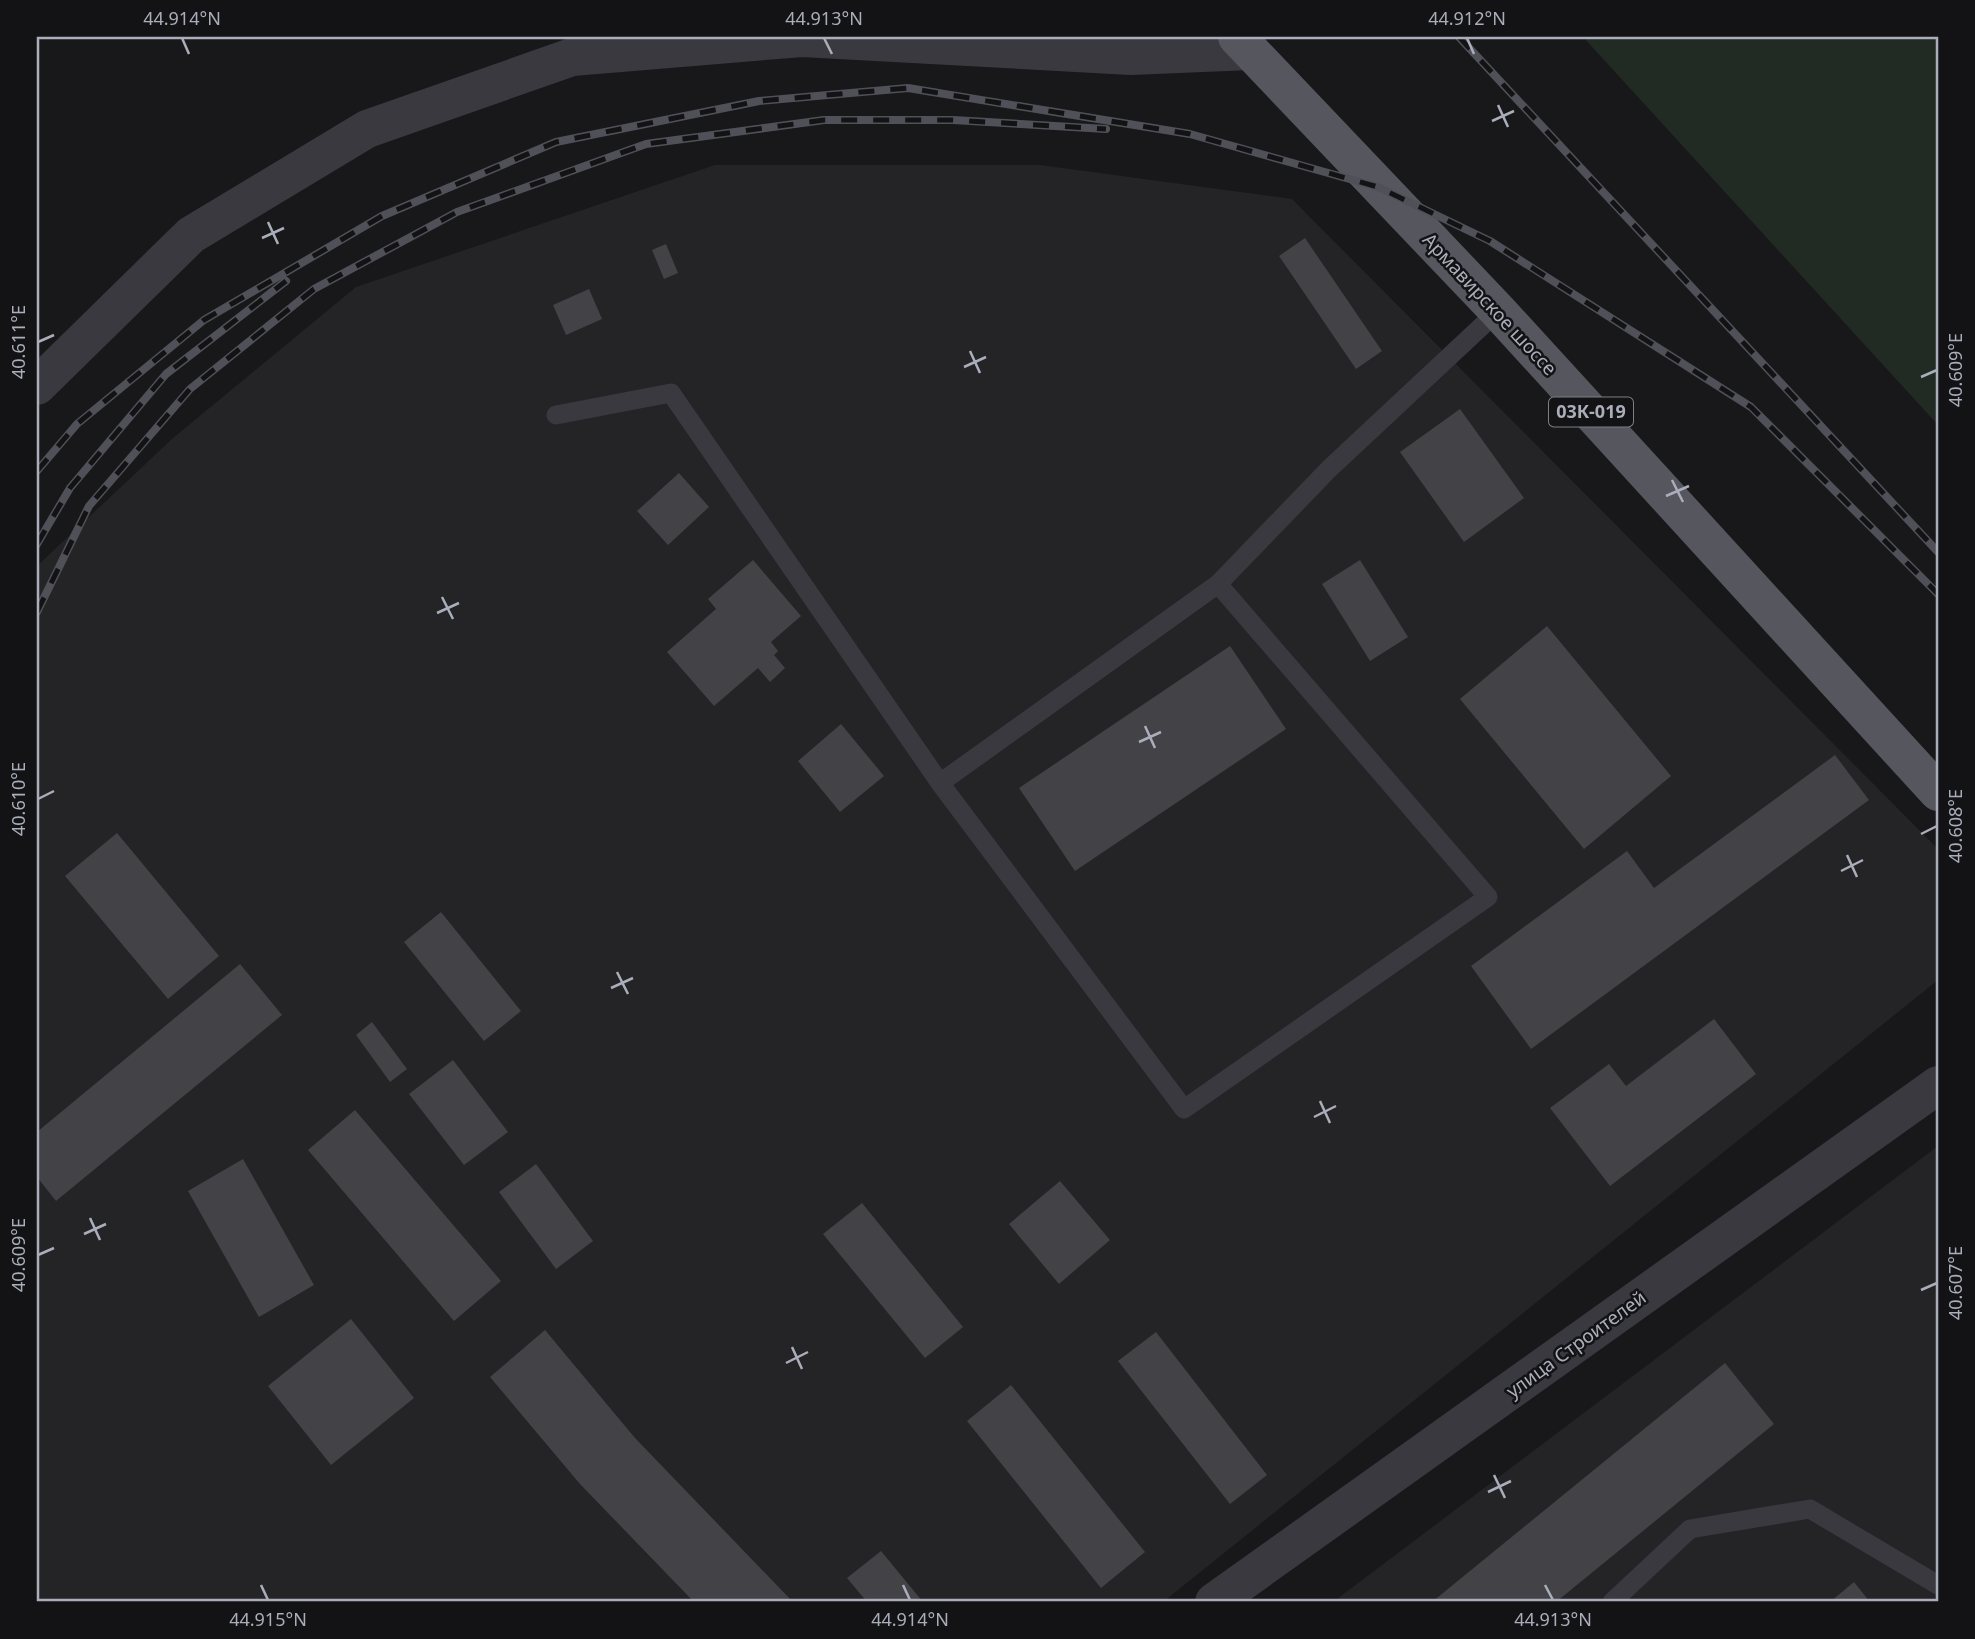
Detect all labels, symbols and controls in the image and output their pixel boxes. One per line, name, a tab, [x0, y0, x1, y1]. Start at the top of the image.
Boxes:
text: 44.914°N	[143, 6, 221, 30]
text: 44.913°N	[785, 6, 863, 30]
text: 44.912°N	[1428, 6, 1506, 30]
street label: Армавирское шоссе	[1417, 227, 1563, 381]
text: 40.611°E	[6, 305, 30, 379]
text: 40.609°E	[1943, 333, 1967, 407]
road number: 03К-019	[1549, 398, 1633, 426]
text: 40.610°E	[6, 762, 30, 836]
text: 40.608°E	[1943, 789, 1967, 863]
text: 40.609°E	[6, 1218, 30, 1292]
text: 40.607°E	[1943, 1246, 1967, 1320]
street label: улица Строителей	[1501, 1284, 1651, 1404]
text: 44.915°N	[229, 1607, 307, 1631]
text: 44.914°N	[871, 1607, 949, 1631]
text: 44.913°N	[1514, 1607, 1592, 1631]

